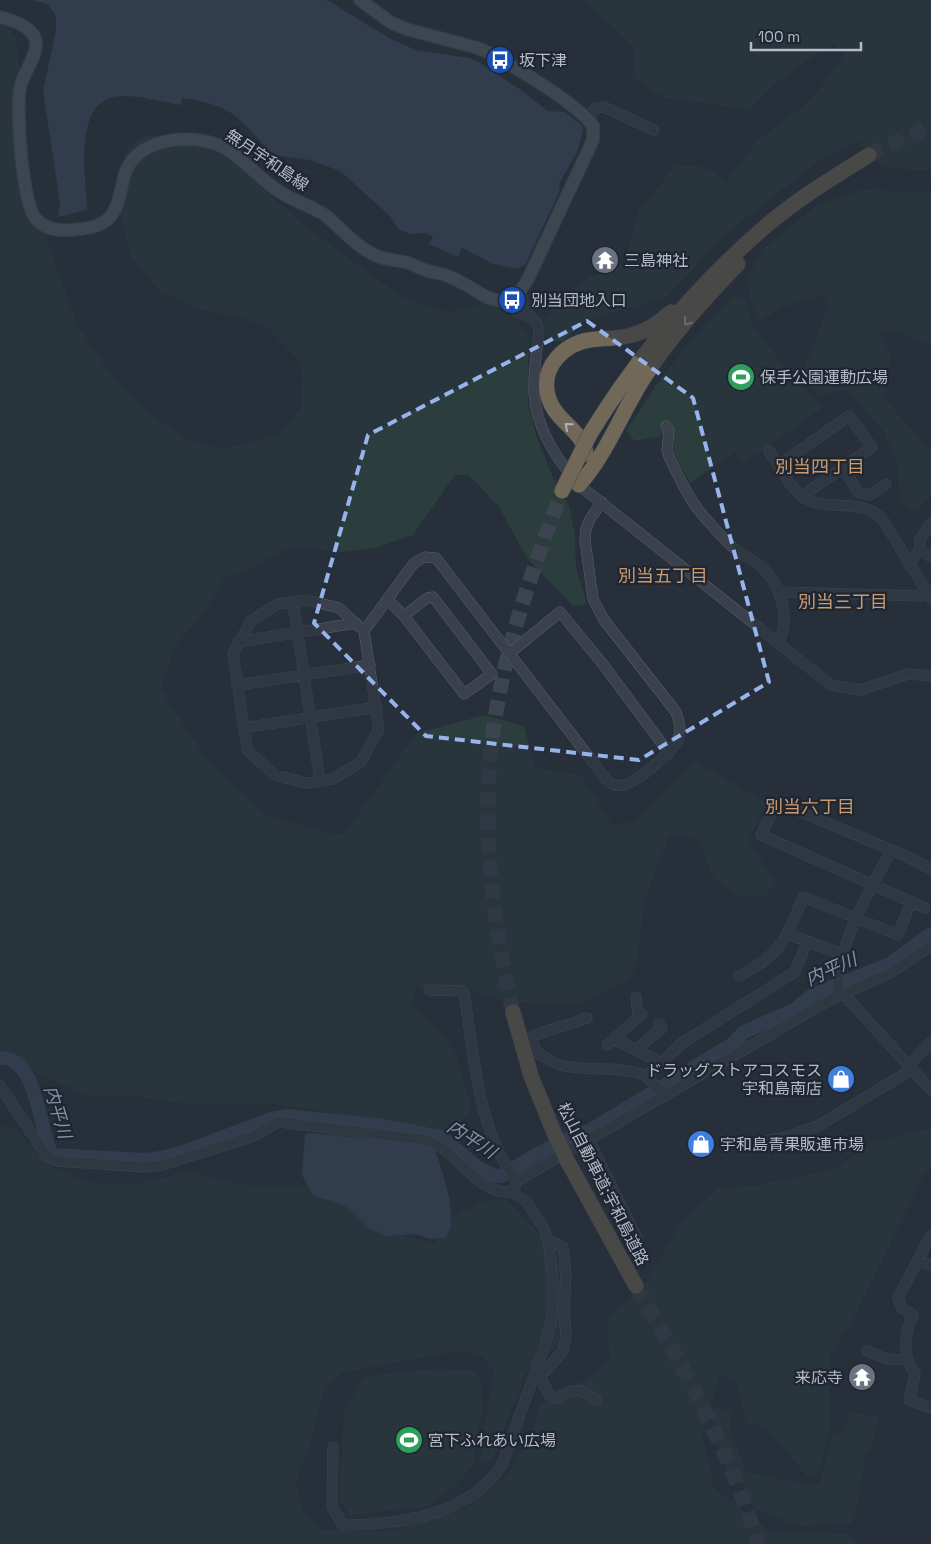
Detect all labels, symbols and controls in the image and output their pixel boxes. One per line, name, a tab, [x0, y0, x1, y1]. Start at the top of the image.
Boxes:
scale bar	[751, 20, 861, 52]
text: 100 m	[758, 27, 800, 46]
bus stop icon: 坂下津	[485, 45, 515, 75]
place label: 坂下津	[519, 50, 567, 71]
street label: 無月宇和島線	[221, 124, 313, 196]
temple icon: 三島神社	[590, 245, 620, 275]
place label: 三島神社	[624, 250, 688, 271]
bus stop icon: 別当団地入口	[497, 285, 527, 315]
place label: 別当団地入口	[531, 290, 627, 311]
one-way arrow	[684, 316, 692, 325]
sports icon: 保手公園運動広場	[726, 362, 756, 392]
place label: 保手公園運動広場	[760, 367, 888, 388]
one-way arrow	[565, 424, 574, 432]
district label: 別当四丁目	[775, 455, 865, 478]
district label: 別当五丁目	[618, 564, 708, 587]
district label: 別当三丁目	[798, 590, 888, 613]
district label: 別当六丁目	[765, 795, 855, 818]
water label: 内平川	[802, 947, 862, 990]
place label: ドラッグストアコスモス 宇和島南店	[646, 1060, 822, 1099]
shop icon: ドラッグストアコスモス 宇和島南店	[826, 1064, 856, 1094]
water label: 内平川	[39, 1083, 77, 1143]
street label: 松山自動車道;宇和島道路	[553, 1099, 653, 1269]
water label: 内平川	[443, 1115, 503, 1164]
shop icon: 宇和島青果販連市場	[686, 1129, 716, 1159]
place label: 宇和島青果販連市場	[720, 1134, 864, 1155]
temple icon: 来応寺	[847, 1362, 877, 1392]
place label: 来応寺	[795, 1367, 843, 1388]
sports icon: 宮下ふれあい広場	[394, 1425, 424, 1455]
place label: 宮下ふれあい広場	[428, 1430, 556, 1451]

